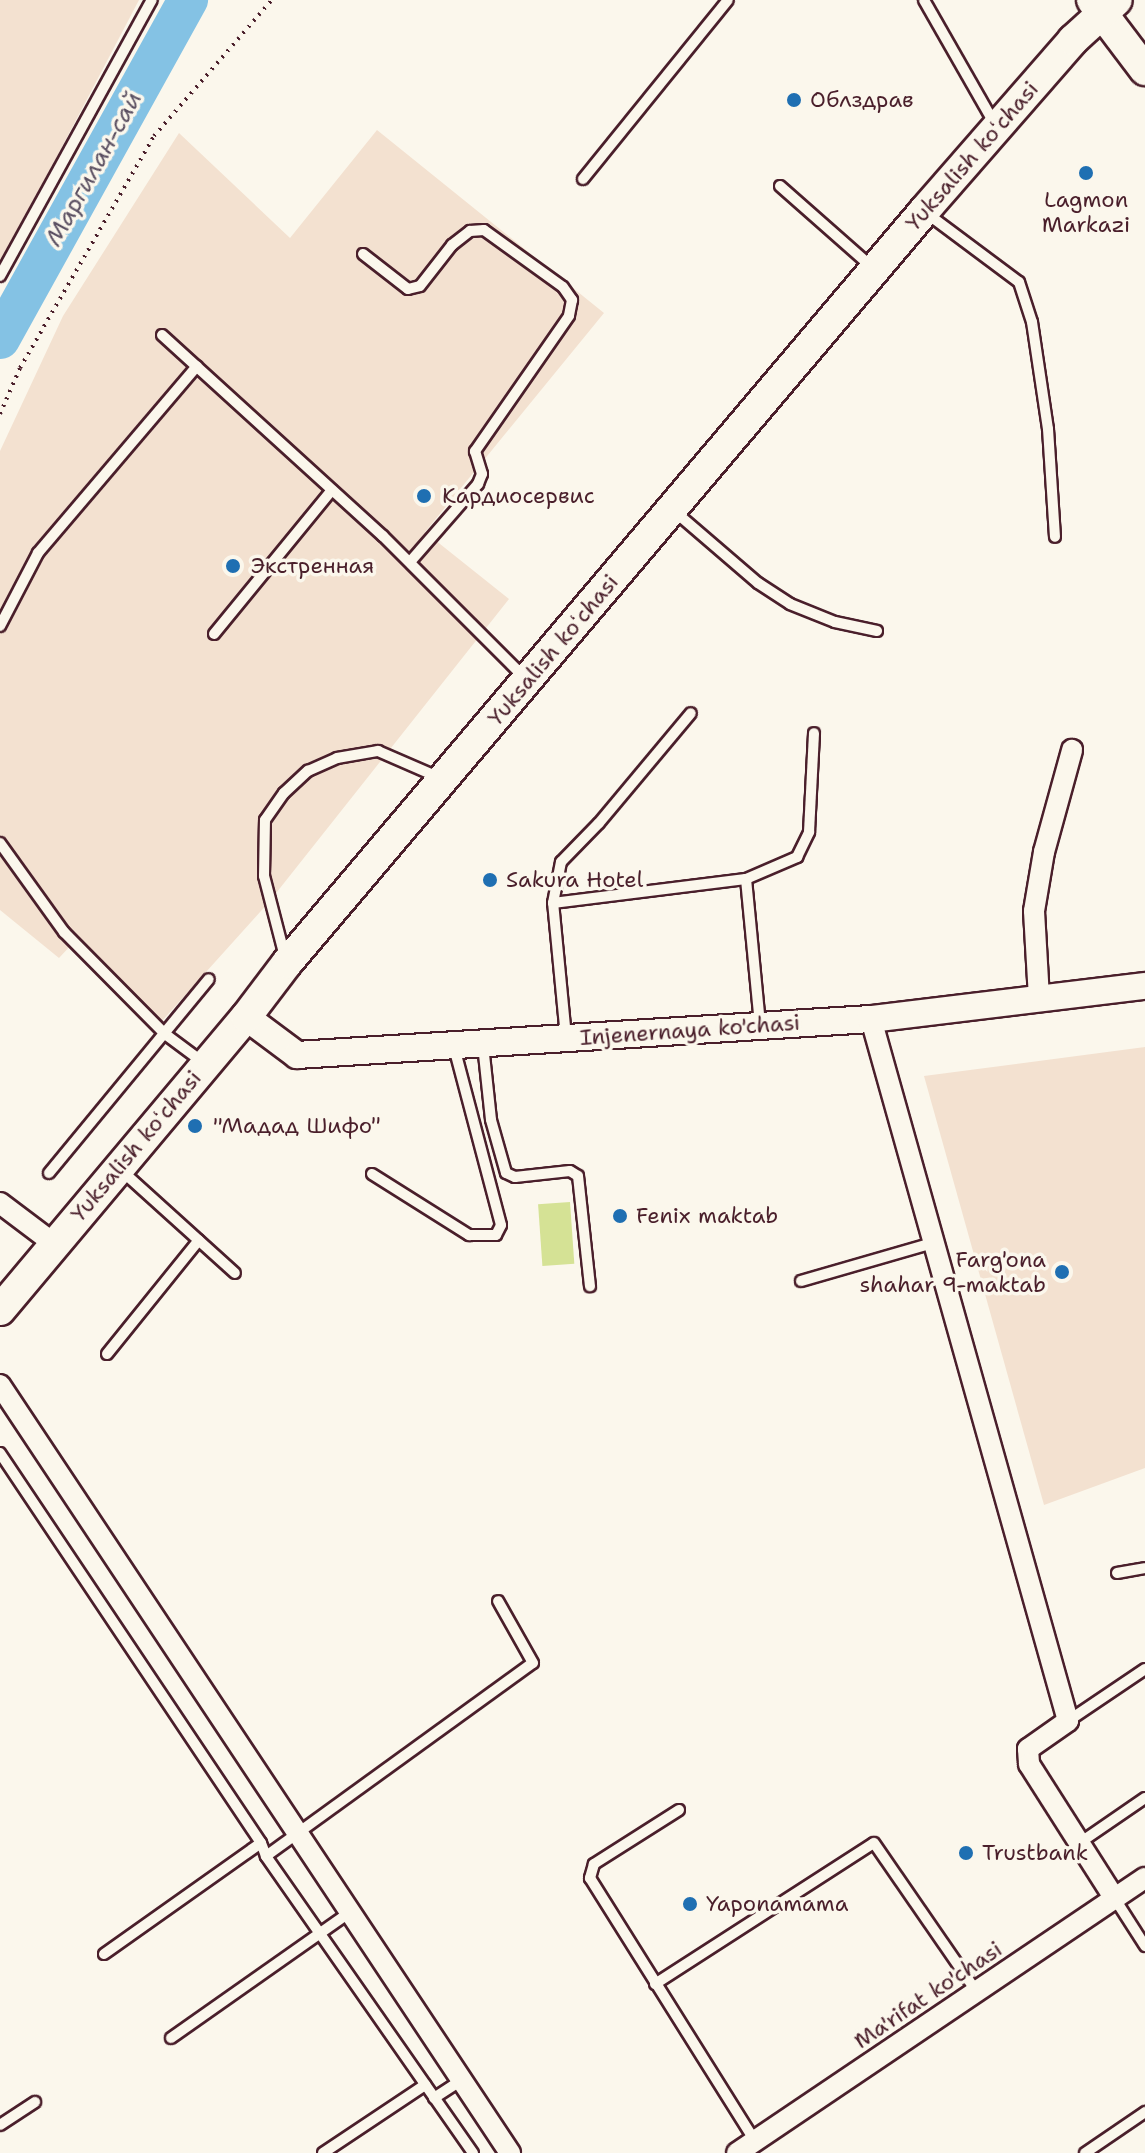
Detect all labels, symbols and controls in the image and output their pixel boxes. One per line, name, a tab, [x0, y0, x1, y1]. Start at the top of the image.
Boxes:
street label: Yuksalish koʻchasi	[900, 76, 1044, 236]
water label: Маргилан-сай	[40, 87, 148, 251]
place label: Облздрав	[810, 87, 914, 113]
marker: Облздрав	[785, 91, 803, 109]
marker: Lagmon Markazi	[1077, 164, 1095, 182]
place label: Lagmon Markazi	[1042, 186, 1130, 238]
place label: Кардиосервис	[442, 483, 595, 509]
marker: Кардиосервис	[413, 485, 435, 507]
place label: Экстренная	[251, 553, 374, 579]
marker: Экстренная	[222, 555, 244, 577]
street label: Yuksalish koʻchasi	[482, 569, 624, 731]
place label: Sakura Hotel	[506, 867, 643, 893]
marker: Sakura Hotel	[481, 871, 499, 889]
street label: Injenernaya ko'chasi	[579, 1009, 801, 1051]
street label: Yuksalish koʻchasi	[65, 1065, 207, 1227]
place label: "Мадад Шифо"	[213, 1113, 381, 1139]
marker: "Мадад Шифо"	[184, 1115, 206, 1137]
place label: Fenix maktab	[636, 1203, 778, 1229]
marker: Fenix maktab	[611, 1207, 629, 1225]
place label: Farg'ona shahar 9-maktab	[859, 1246, 1046, 1298]
marker: Farg'ona shahar 9-maktab	[1053, 1263, 1071, 1281]
place label: Trustbank	[982, 1840, 1088, 1866]
marker: Trustbank	[957, 1844, 975, 1862]
place label: Yaponamama	[706, 1891, 848, 1917]
marker: Yaponamama	[681, 1895, 699, 1913]
street label: Ma'rifat ko'chasi	[849, 1936, 1007, 2054]

